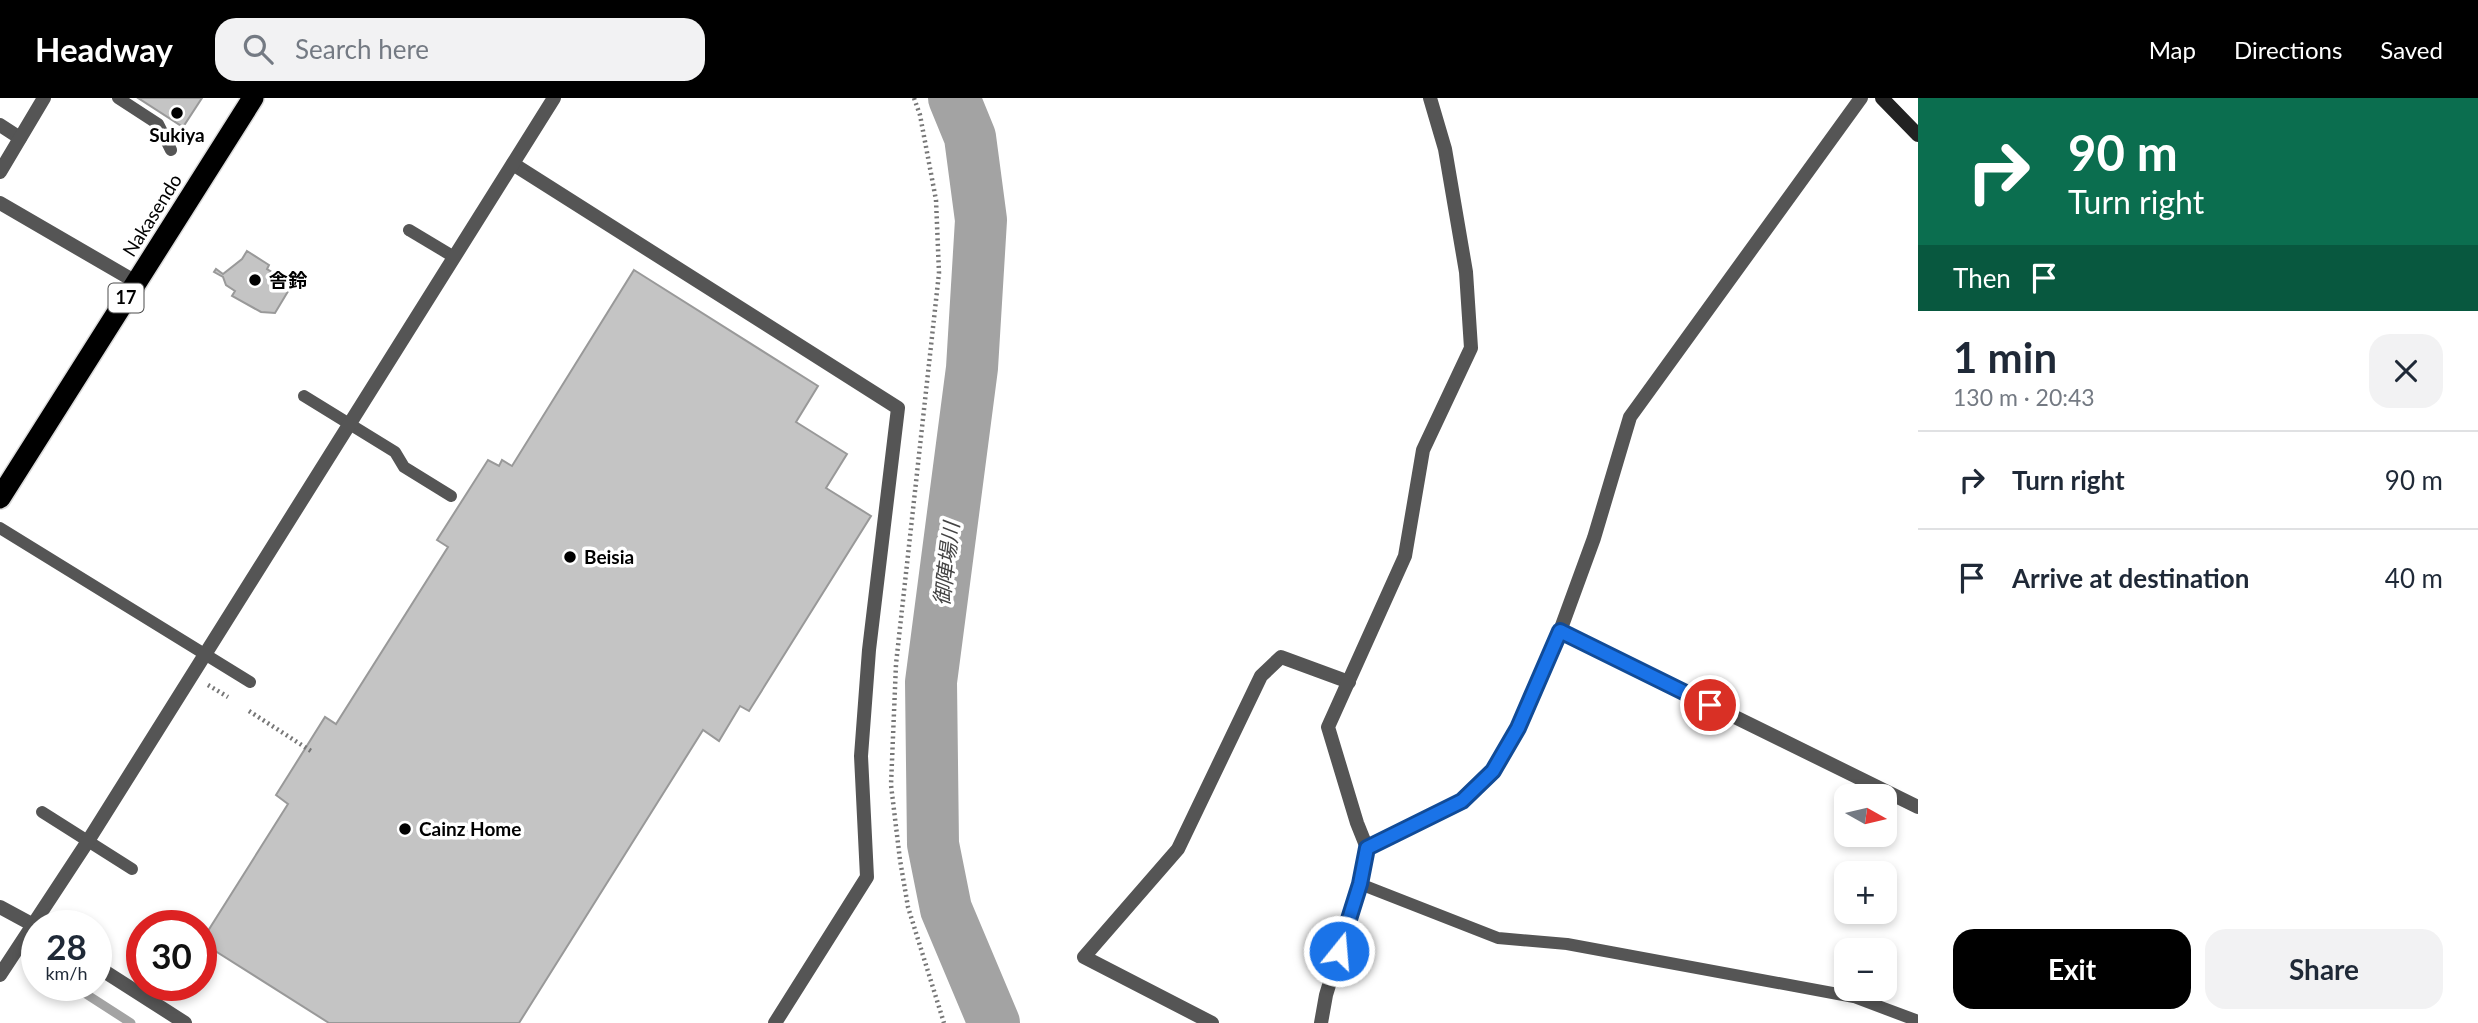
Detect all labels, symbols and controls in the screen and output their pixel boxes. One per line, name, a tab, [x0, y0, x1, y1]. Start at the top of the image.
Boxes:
search box	[215, 18, 705, 81]
text: Headway	[35, 29, 173, 69]
icon: search	[239, 30, 277, 68]
text: Search here	[295, 33, 429, 65]
text: Map	[2149, 35, 2196, 64]
text: Directions	[2234, 35, 2342, 64]
text: Saved	[2380, 35, 2443, 64]
marker: Sukiya	[169, 105, 185, 121]
place label: Sukiya	[149, 123, 205, 146]
text: 90 m	[2068, 123, 2178, 181]
icon: right	[1953, 126, 2044, 217]
street label: Nakasendo	[117, 169, 186, 260]
text: Turn right	[2068, 182, 2204, 221]
icon: arrive	[2025, 259, 2063, 297]
text: Then	[1953, 262, 2011, 294]
place label: 舎鈴	[269, 268, 308, 291]
marker: 舎鈴	[247, 272, 263, 288]
road number: 17	[108, 284, 144, 313]
text: 1 min	[1953, 332, 2057, 382]
button: close	[2369, 334, 2443, 408]
text: 130 m · 20:43	[1953, 383, 2095, 411]
icon: right	[1953, 461, 1991, 499]
text: Turn right	[2012, 464, 2125, 496]
text: 90 m	[2385, 464, 2443, 496]
water label: 御陣場川	[928, 519, 963, 607]
place label: Beisia	[584, 545, 634, 568]
marker: Beisia	[562, 549, 578, 565]
icon: arrive	[1953, 559, 1991, 597]
text: Arrive at destination	[2012, 562, 2249, 594]
text: 40 m	[2385, 562, 2443, 594]
pin	[1680, 675, 1740, 735]
icon: arrive	[1691, 686, 1729, 724]
north arrow	[1834, 784, 1897, 847]
map controls	[1834, 784, 1897, 1001]
place label: Cainz Home	[419, 817, 521, 840]
marker: Cainz Home	[397, 821, 413, 837]
button: +	[1834, 861, 1897, 924]
speed limit sign: 30	[126, 910, 217, 1001]
position arrow	[1302, 914, 1376, 988]
text: 28	[46, 925, 87, 967]
button: Exit	[1953, 929, 2191, 1009]
button: Share	[2205, 929, 2443, 1009]
button: −	[1834, 938, 1897, 1001]
text: km/h	[45, 962, 88, 984]

